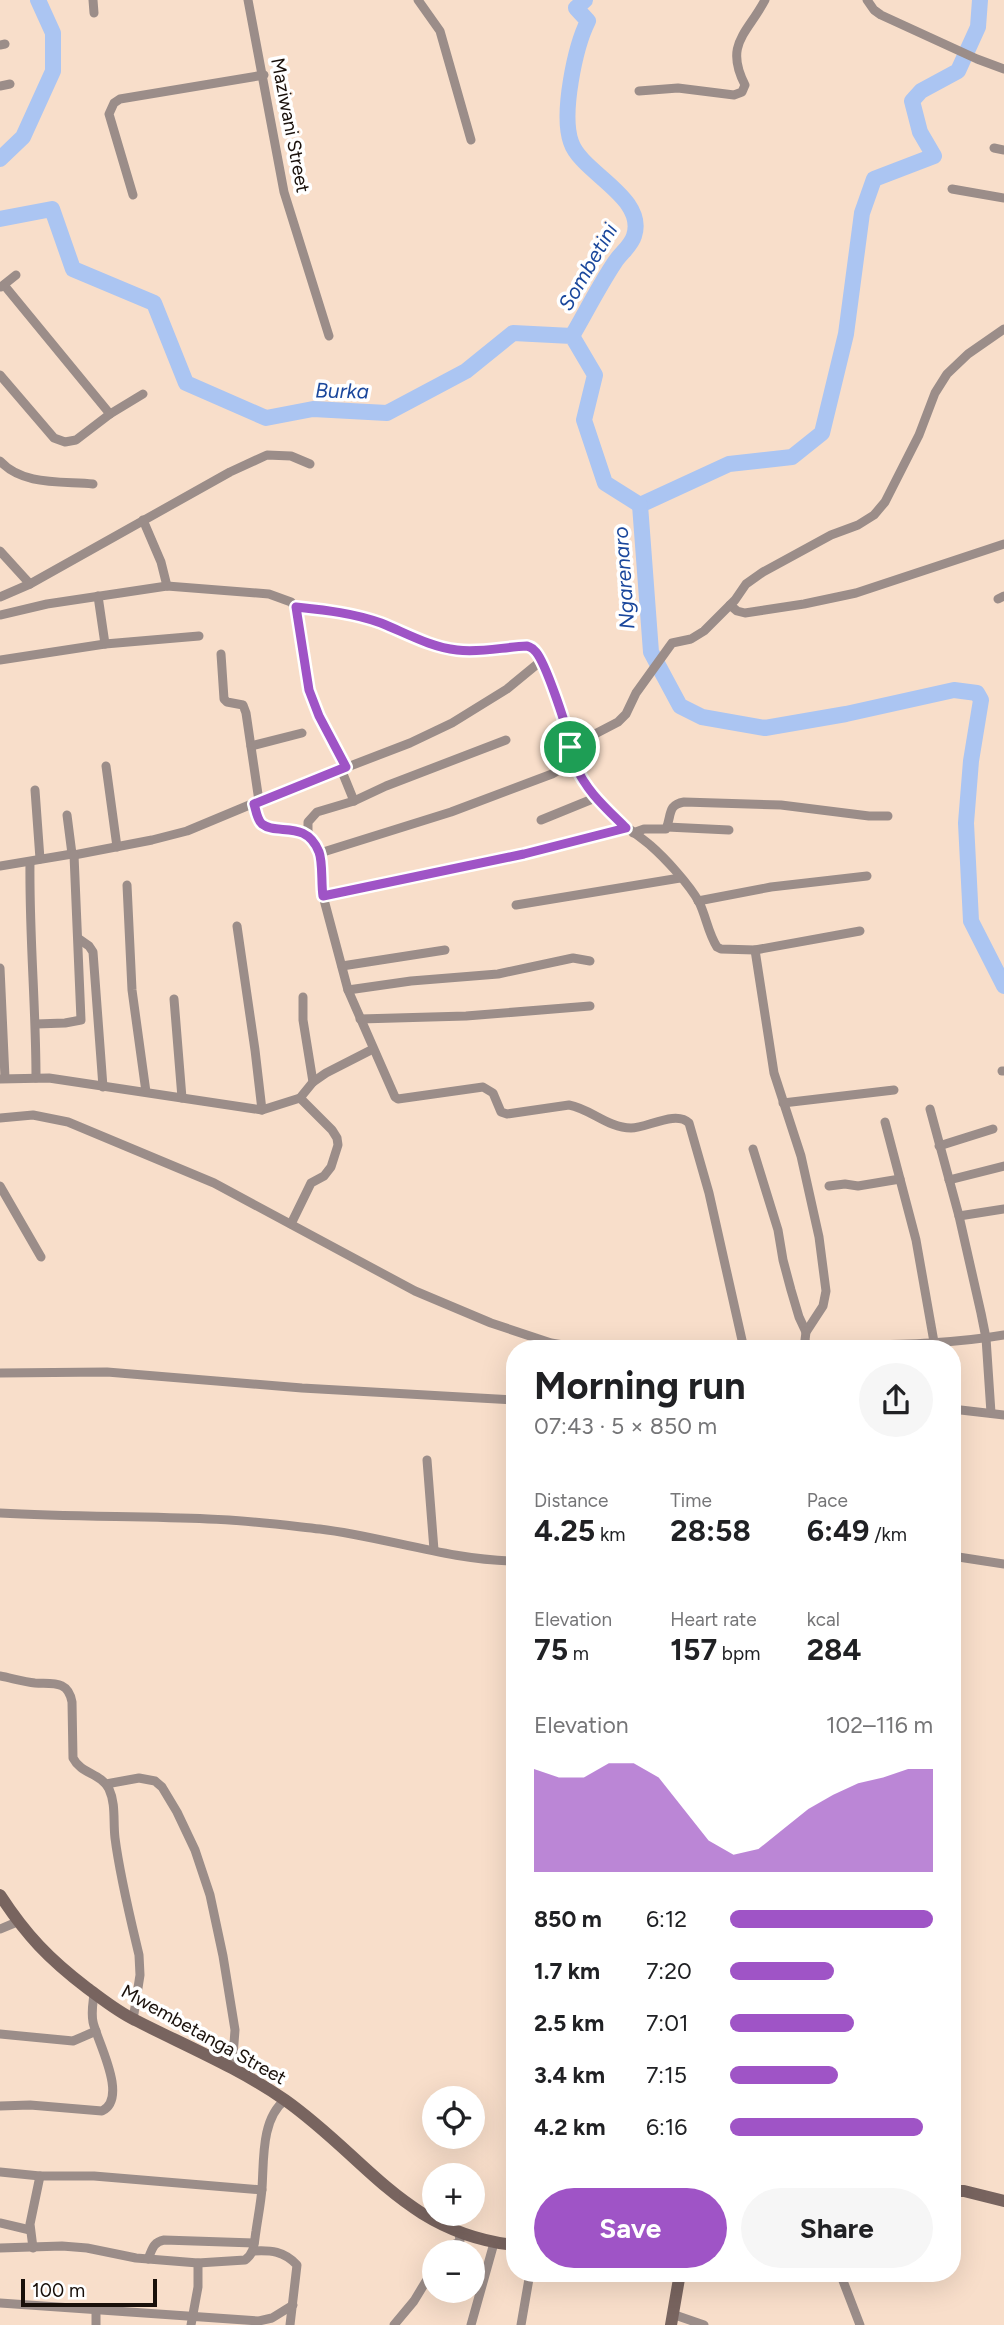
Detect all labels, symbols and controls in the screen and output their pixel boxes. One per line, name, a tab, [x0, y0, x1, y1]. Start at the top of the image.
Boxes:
street label: Maziwani Street	[266, 56, 315, 194]
water label: Sombetini	[553, 219, 623, 315]
water label: Burka	[315, 378, 369, 403]
water label: Ngarenaro	[607, 526, 640, 630]
pin	[540, 717, 600, 777]
icon: arrive	[551, 728, 589, 766]
text: Morning run	[534, 1363, 746, 1409]
button: share	[859, 1363, 933, 1437]
text: 07:43 · 5 × 850 m	[534, 1412, 717, 1440]
text: Distance	[534, 1489, 608, 1512]
text: Time	[670, 1489, 712, 1512]
text: Pace	[807, 1489, 848, 1512]
text: 4.25	[534, 1512, 595, 1549]
text: 28:58	[670, 1512, 751, 1549]
text: 6:49	[807, 1512, 869, 1549]
text: km	[595, 1523, 625, 1546]
text: /km	[869, 1523, 907, 1546]
text: Elevation	[534, 1608, 612, 1631]
text: Heart rate	[670, 1608, 757, 1631]
text: kcal	[807, 1608, 840, 1631]
text: 75	[534, 1631, 568, 1668]
text: 157	[670, 1631, 717, 1668]
text: 284	[807, 1631, 861, 1668]
text: m	[568, 1642, 589, 1665]
text: bpm	[717, 1642, 760, 1665]
text: Elevation	[534, 1711, 629, 1739]
text: 102–116 m	[826, 1711, 933, 1739]
text: 850 m	[534, 1905, 602, 1933]
text: 6:12	[646, 1905, 687, 1933]
text: 1.7 km	[534, 1957, 600, 1985]
text: 7:20	[646, 1957, 692, 1985]
street label: Mwembetanga Street	[117, 1980, 290, 2089]
text: 2.5 km	[534, 2009, 604, 2037]
text: 7:01	[646, 2009, 688, 2037]
text: 3.4 km	[534, 2061, 605, 2089]
text: 7:15	[646, 2061, 687, 2089]
map controls	[422, 2086, 485, 2303]
button: locate	[422, 2086, 485, 2149]
text: 4.2 km	[534, 2113, 605, 2141]
text: 6:16	[646, 2113, 687, 2141]
button: +	[422, 2163, 485, 2226]
button: Save	[534, 2188, 727, 2268]
button: Share	[741, 2188, 933, 2268]
button: −	[422, 2240, 485, 2303]
scale bar	[21, 2276, 158, 2308]
text: 100 m	[32, 2279, 85, 2302]

